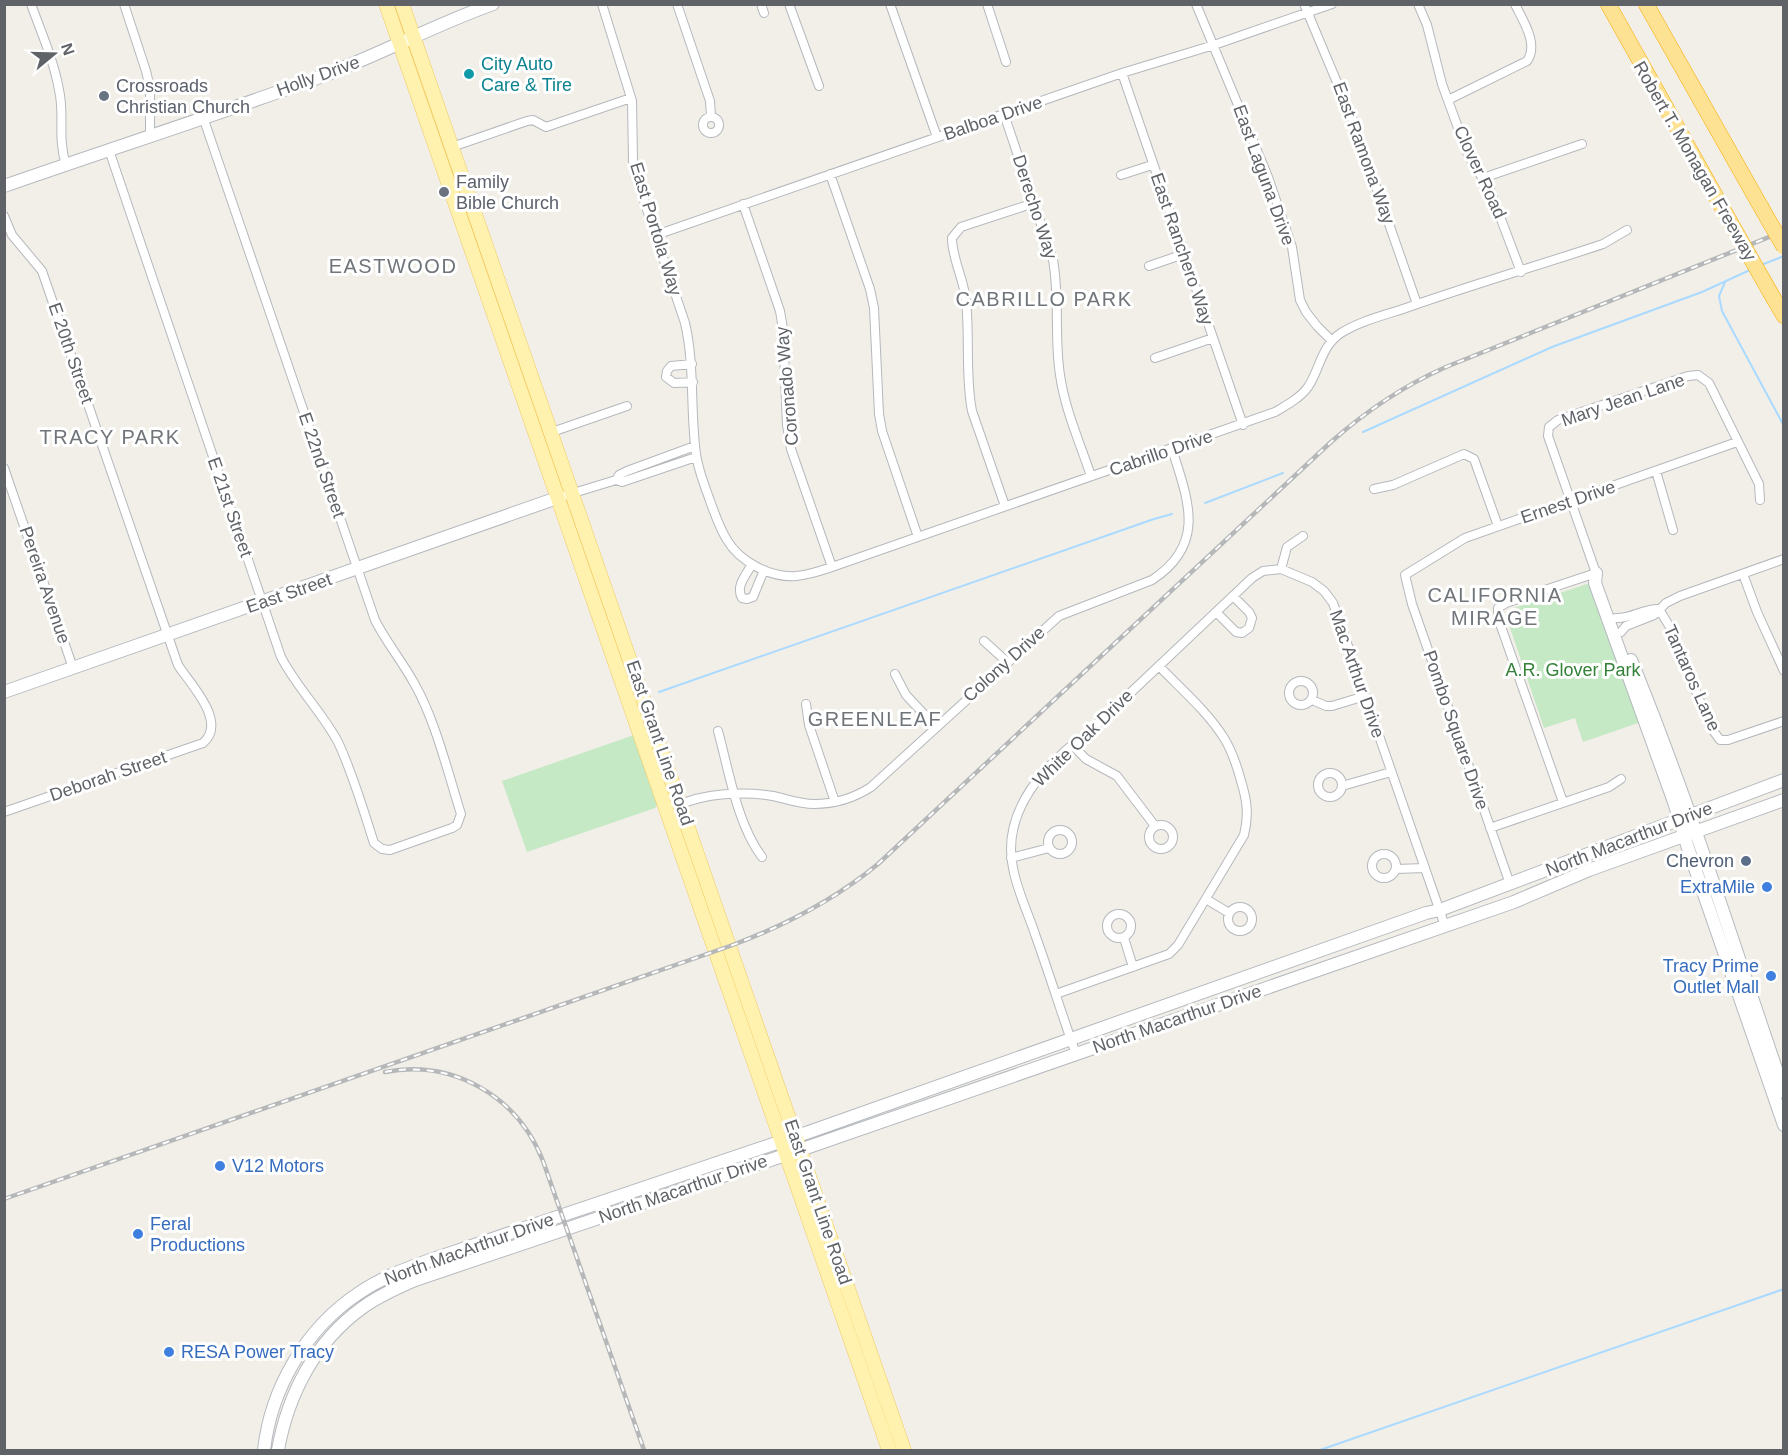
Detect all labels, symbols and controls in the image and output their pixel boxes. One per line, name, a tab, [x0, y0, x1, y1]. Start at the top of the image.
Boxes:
north arrow	[24, 24, 84, 84]
text: N	[58, 41, 78, 58]
street label: Holly Drive	[274, 52, 362, 100]
place label: City Auto Care & Tire	[481, 54, 572, 95]
street label: Robert T. Monagan Freeway	[1630, 58, 1760, 264]
marker: City Auto Care & Tire	[462, 67, 476, 81]
place label: Crossroads Christian Church	[116, 76, 250, 117]
street label: East Ramona Way	[1329, 79, 1399, 227]
marker: Crossroads Christian Church	[97, 89, 111, 103]
street label: Balboa Drive	[941, 92, 1045, 144]
street label: East Laguna Drive	[1229, 102, 1299, 248]
street label: Clover Road	[1450, 122, 1510, 222]
street label: Derecho Way	[1009, 152, 1061, 262]
street label: East Portola Way	[626, 160, 686, 298]
street label: East Ranchero Way	[1147, 170, 1217, 328]
place label: Family Bible Church	[456, 172, 559, 213]
marker: Family Bible Church	[437, 185, 451, 199]
district label: EASTWOOD	[329, 255, 457, 277]
district label: CABRILLO PARK	[956, 288, 1132, 310]
street label: E 20th Street	[44, 300, 98, 406]
street label: Coronado Way	[772, 326, 802, 446]
street label: Mary Jean Lane	[1559, 370, 1687, 430]
street label: E 22nd Street	[295, 410, 349, 520]
district label: TRACY PARK	[40, 426, 180, 448]
street label: Cabrillo Drive	[1107, 426, 1215, 480]
street label: E 21st Street	[204, 455, 256, 559]
street label: Ernest Drive	[1518, 476, 1618, 528]
street label: Pereira Avenue	[16, 524, 74, 646]
street label: East Street	[244, 569, 334, 617]
district label: CALIFORNIA MIRAGE	[1427, 584, 1563, 629]
street label: Mac Arthur Drive	[1326, 607, 1388, 741]
street label: Colony Drive	[959, 622, 1049, 706]
street label: Tantaros Lane	[1660, 622, 1724, 734]
street label: Pombo Square Drive	[1419, 648, 1493, 812]
street label: East Grant Line Road	[622, 658, 698, 828]
park label: A.R. Glover Park	[1505, 660, 1642, 680]
street label: White Oak Drive	[1029, 685, 1137, 791]
district label: GREENLEAF	[808, 708, 942, 730]
street label: Deborah Street	[47, 747, 169, 805]
street label: North Macarthur Drive	[1543, 798, 1715, 880]
place label: Chevron	[1666, 851, 1734, 871]
marker: Chevron	[1739, 854, 1753, 868]
place label: ExtraMile	[1680, 877, 1755, 897]
marker: ExtraMile	[1760, 880, 1774, 894]
place label: Tracy Prime Outlet Mall	[1663, 956, 1759, 997]
marker: Tracy Prime Outlet Mall	[1764, 969, 1778, 983]
street label: North Macarthur Drive	[1090, 981, 1264, 1057]
street label: East Grant Line Road	[780, 1117, 856, 1287]
street label: North Macarthur Drive	[596, 1151, 770, 1227]
place label: V12 Motors	[232, 1156, 324, 1176]
marker: V12 Motors	[213, 1159, 227, 1173]
street label: North MacArthur Drive	[381, 1209, 557, 1289]
place label: Feral Productions	[150, 1214, 245, 1255]
marker: Feral Productions	[131, 1227, 145, 1241]
place label: RESA Power Tracy	[181, 1342, 334, 1362]
marker: RESA Power Tracy	[162, 1345, 176, 1359]

